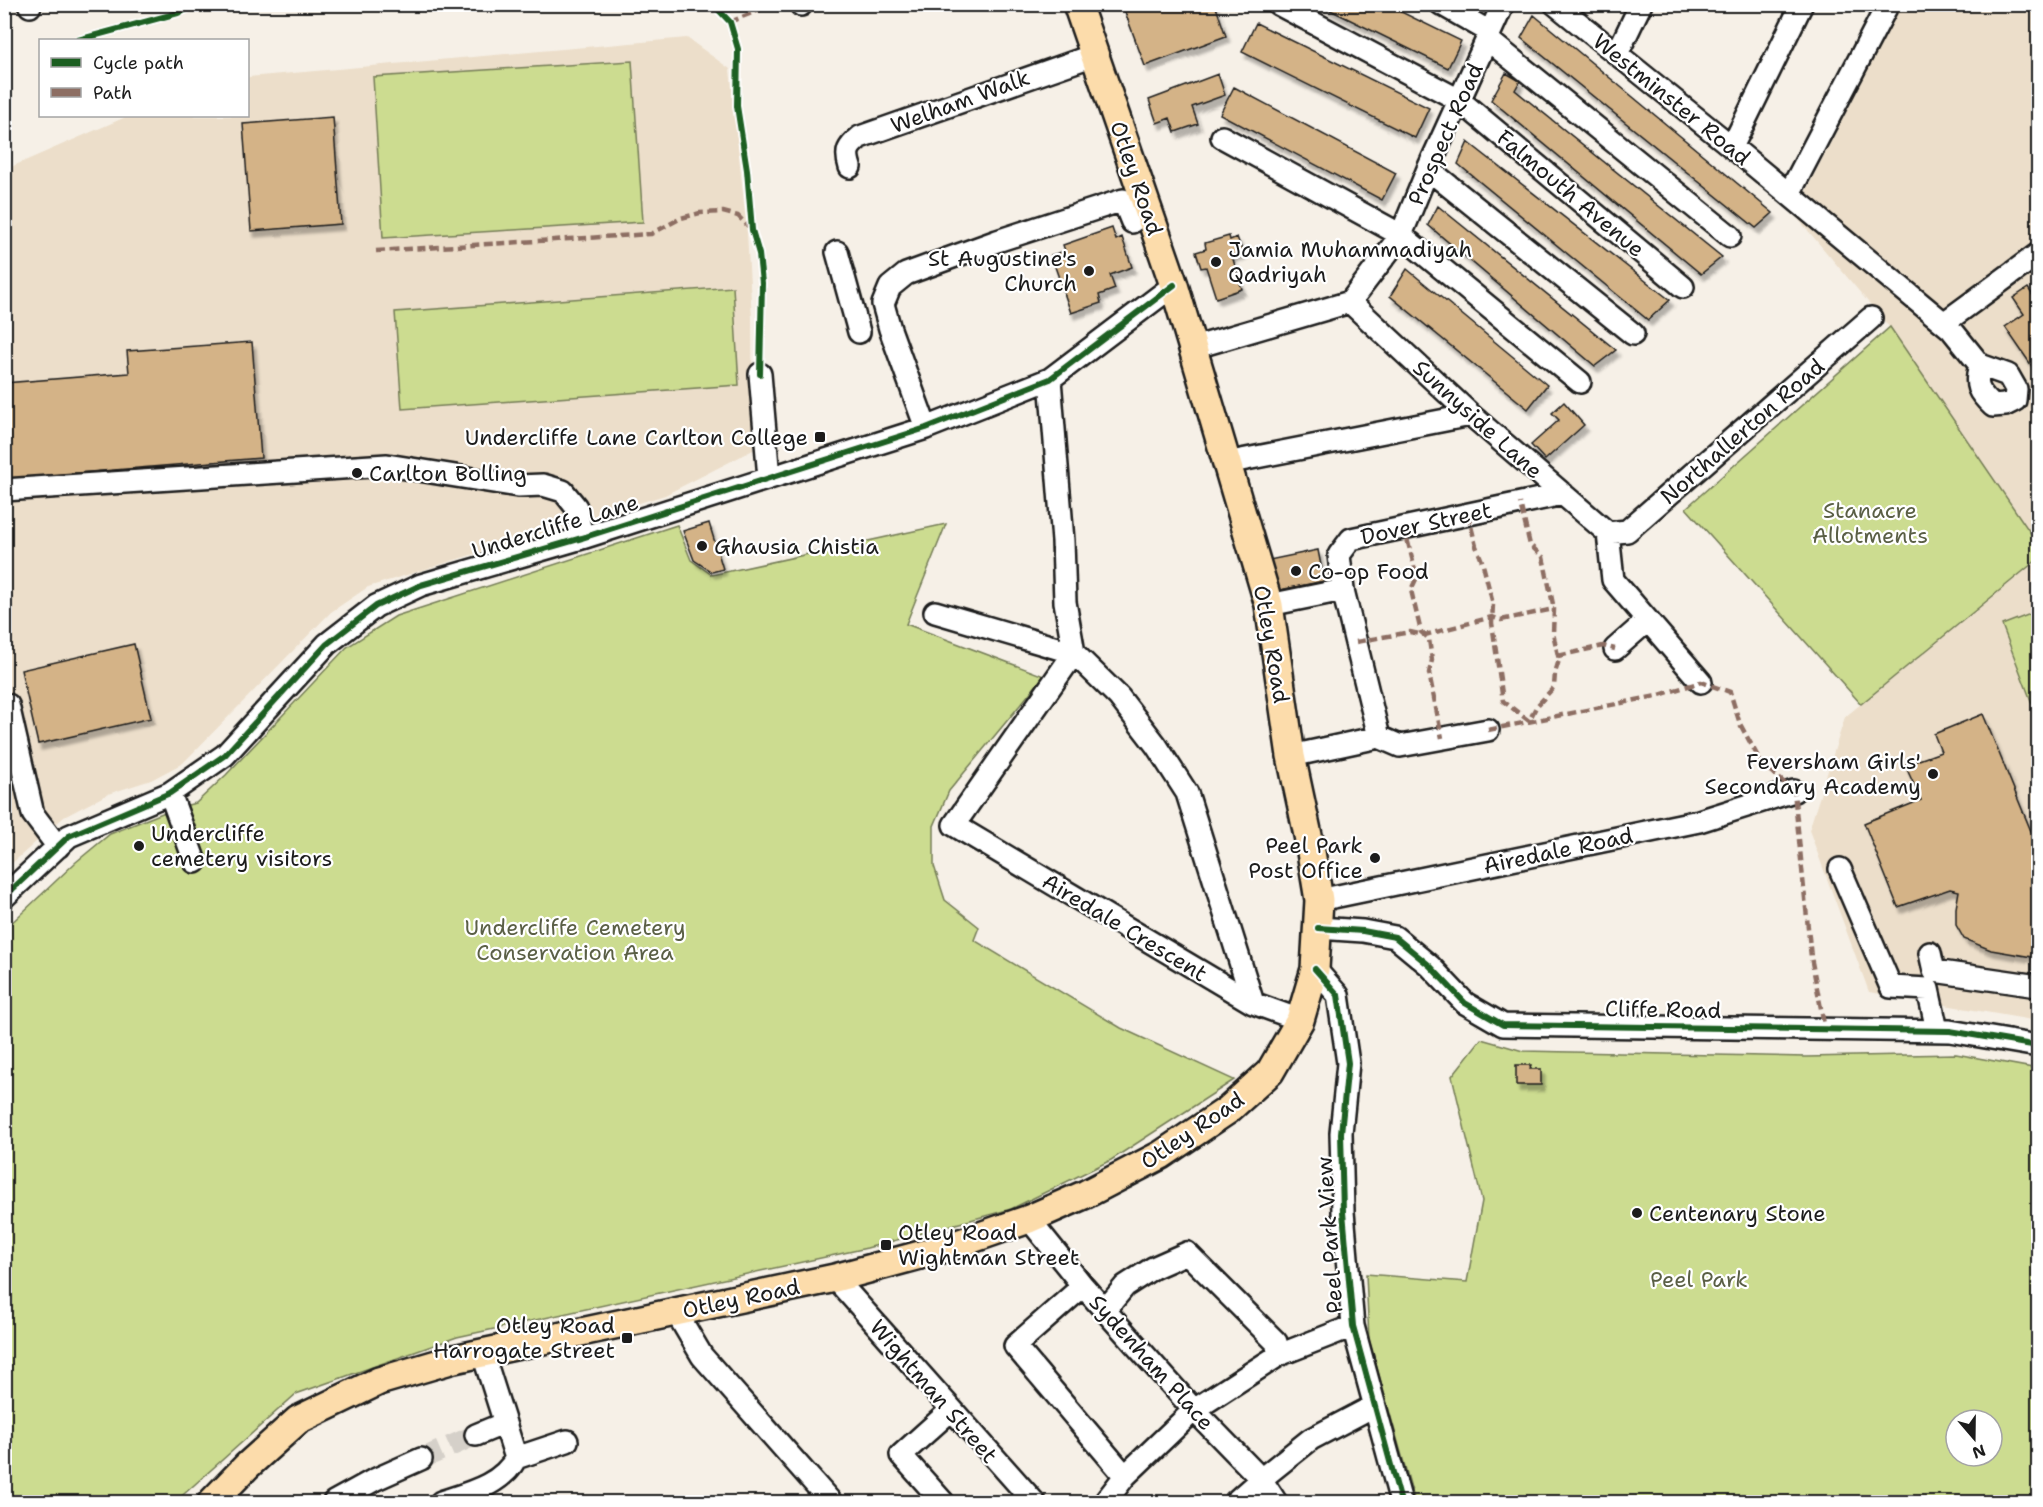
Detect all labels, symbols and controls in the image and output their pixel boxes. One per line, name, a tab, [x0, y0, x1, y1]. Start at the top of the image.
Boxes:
street label: Westminster Road	[1587, 27, 1757, 172]
legend	[39, 39, 249, 117]
text: Cycle path	[93, 51, 184, 75]
street label: Prospect Road	[1401, 58, 1490, 210]
street label: Welham Walk	[887, 63, 1034, 140]
text: Path	[93, 81, 132, 105]
street label: Otley Road	[1103, 117, 1170, 239]
street label: Falmouth Avenue	[1491, 123, 1651, 264]
place label: Jamia Muhammadiyah Qadriyah	[1228, 235, 1472, 289]
place label: St Augustine's Church	[928, 244, 1077, 298]
marker: Jamia Muhammadiyah Qadriyah	[1209, 255, 1223, 269]
marker: St Augustine's Church	[1082, 264, 1096, 278]
street label: Northallerton Road	[1654, 352, 1831, 511]
street label: Sunnyside Lane	[1407, 353, 1549, 485]
place label: Undercliffe Lane Carlton College	[465, 423, 808, 452]
marker: Undercliffe Lane Carlton College	[813, 430, 827, 444]
place label: Carlton Bolling	[369, 459, 527, 488]
marker: Carlton Bolling	[350, 466, 364, 480]
street label: Undercliffe Lane	[468, 487, 642, 566]
street label: Dover Street	[1358, 495, 1494, 552]
park label: Stanacre Allotments	[1812, 496, 1928, 550]
place label: Ghausia Chistia	[714, 532, 879, 561]
marker: Ghausia Chistia	[695, 539, 709, 553]
place label: Co-op Food	[1308, 557, 1429, 586]
marker: Co-op Food	[1289, 564, 1303, 578]
street label: Otley Road	[1247, 583, 1296, 705]
place label: Feversham Girls' Secondary Academy	[1705, 747, 1921, 801]
marker: Feversham Girls' Secondary Academy	[1926, 767, 1940, 781]
place label: Undercliffe cemetery visitors	[151, 819, 332, 873]
street label: Airedale Road	[1481, 820, 1636, 881]
place label: Peel Park Post Office	[1248, 831, 1363, 885]
marker: Undercliffe cemetery visitors	[132, 839, 146, 853]
marker: Peel Park Post Office	[1368, 851, 1382, 865]
street label: Airedale Crescent	[1037, 867, 1213, 988]
park label: Undercliffe Cemetery Conservation Area	[464, 913, 686, 967]
street label: Cliffe Road	[1605, 994, 1722, 1025]
street label: Otley Road	[1135, 1085, 1250, 1176]
street label: Peel Park View	[1310, 1156, 1349, 1314]
place label: Centenary Stone	[1649, 1199, 1826, 1228]
marker: Centenary Stone	[1630, 1206, 1644, 1220]
place label: Otley Road Wightman Street	[898, 1218, 1079, 1272]
marker: Otley Road Wightman Street	[879, 1238, 893, 1252]
park label: Peel Park	[1650, 1265, 1748, 1294]
street label: Otley Road	[680, 1272, 803, 1325]
street label: Sydenham Place	[1083, 1288, 1220, 1436]
place label: Otley Road Harrogate Street	[433, 1311, 615, 1365]
street label: Wightman Street	[863, 1313, 1004, 1469]
marker: Otley Road Harrogate Street	[620, 1331, 634, 1345]
north arrow	[1944, 1408, 2004, 1468]
text: N	[1969, 1440, 1989, 1464]

